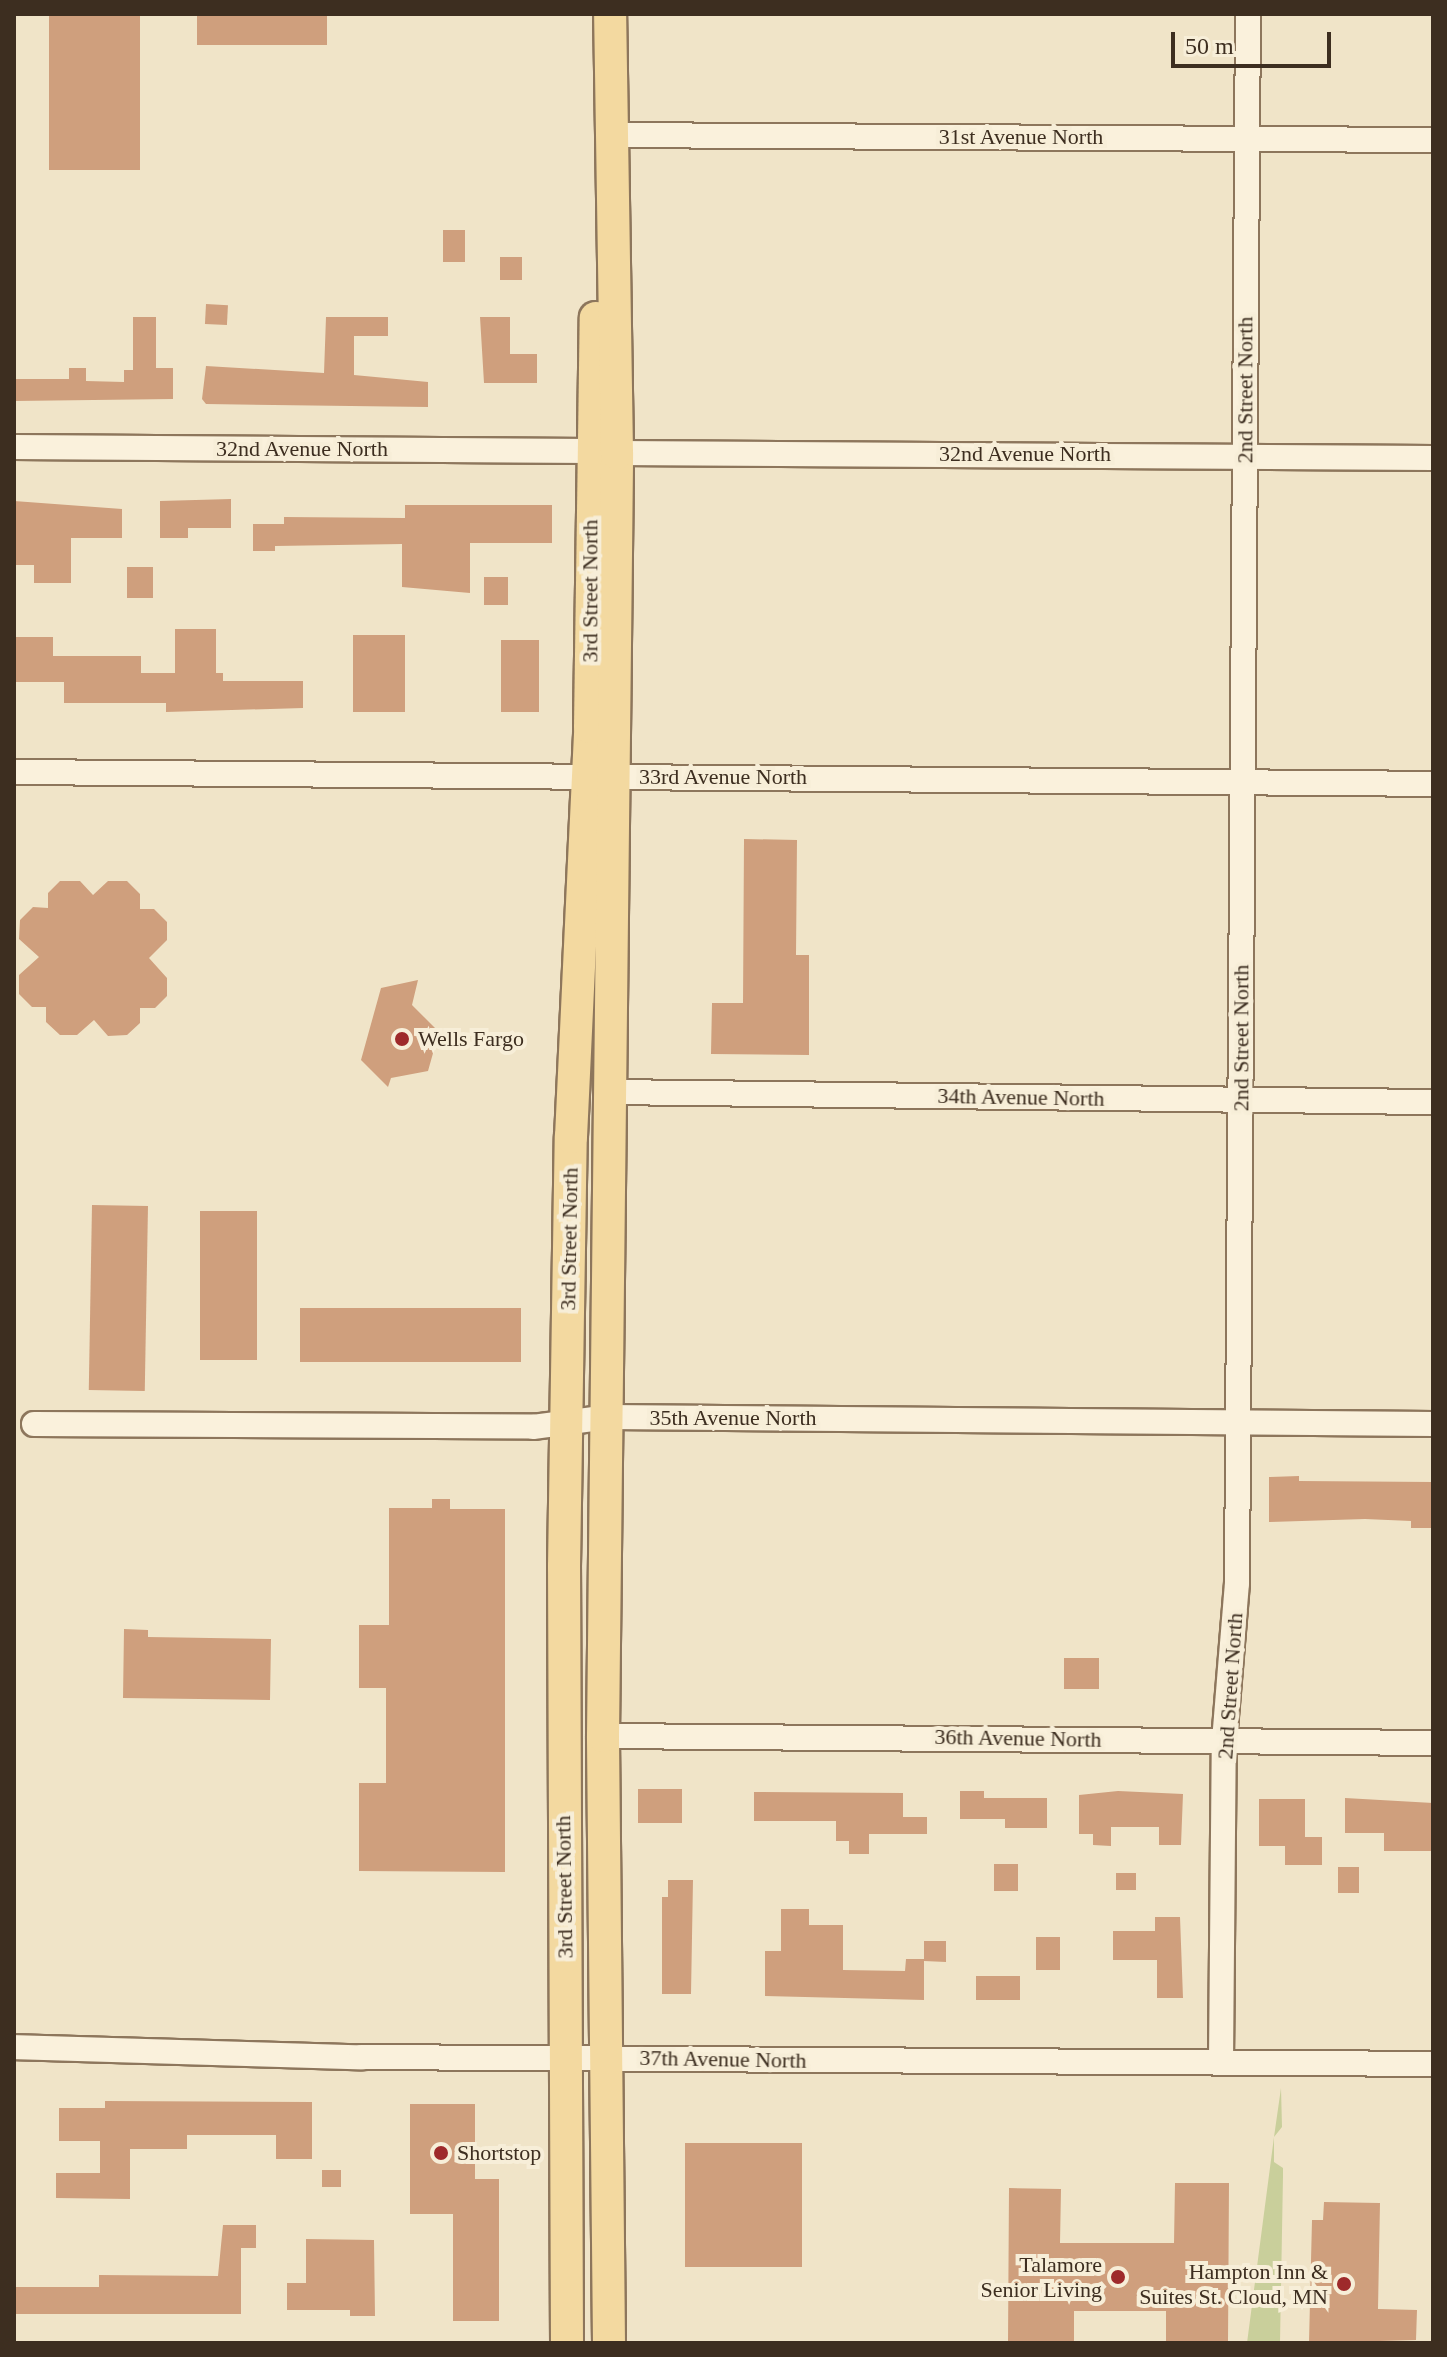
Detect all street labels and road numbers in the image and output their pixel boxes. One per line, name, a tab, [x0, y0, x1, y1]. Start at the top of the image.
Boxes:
street label: 31st Avenue North	[938, 124, 1104, 150]
street label: 2nd Street North	[1232, 317, 1258, 463]
street label: 32nd Avenue North	[215, 436, 389, 462]
street label: 32nd Avenue North	[938, 441, 1112, 467]
street label: 3rd Street North	[577, 520, 603, 662]
street label: 33rd Avenue North	[638, 764, 808, 790]
street label: 2nd Street North	[1228, 965, 1254, 1111]
street label: 34th Avenue North	[937, 1082, 1105, 1112]
street label: 3rd Street North	[555, 1167, 583, 1311]
street label: 35th Avenue North	[649, 1405, 817, 1431]
street label: 2nd Street North	[1212, 1612, 1248, 1760]
street label: 36th Avenue North	[934, 1723, 1102, 1753]
street label: 3rd Street North	[550, 1815, 578, 1959]
street label: 37th Avenue North	[639, 2044, 807, 2074]

